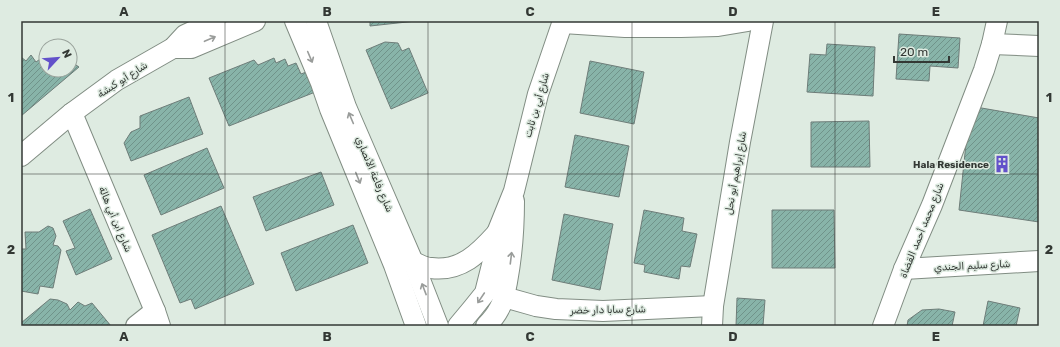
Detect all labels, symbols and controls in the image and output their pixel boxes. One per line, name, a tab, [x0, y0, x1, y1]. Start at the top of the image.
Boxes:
text: A	[119, 4, 129, 19]
text: B	[322, 4, 332, 19]
text: C	[525, 4, 535, 19]
text: D	[728, 4, 738, 19]
text: E	[932, 4, 940, 19]
one-way arrow	[204, 35, 216, 43]
north arrow	[38, 38, 78, 78]
scale bar	[894, 38, 949, 64]
text: 20 m	[900, 45, 928, 59]
text: N	[59, 47, 74, 60]
one-way arrow	[307, 50, 315, 62]
street label: شارع أبو كبشة	[95, 59, 150, 101]
street label: شارع أبي بن ثابت	[522, 71, 554, 140]
text: 1	[8, 90, 14, 105]
text: 1	[1046, 90, 1052, 105]
one-way arrow	[347, 113, 355, 125]
street label: شارع إبراهيم أبو نحل	[723, 131, 750, 216]
street label: شارع رفاعة الأنصاري	[352, 135, 395, 215]
building icon: Hala Residence	[992, 154, 1012, 174]
place label: Hala Residence	[913, 159, 989, 171]
one-way arrow	[355, 171, 362, 183]
street label: شارع محمد أحمد القضاة	[897, 181, 947, 280]
street label: شارع ابن أبي هالة	[94, 185, 134, 255]
text: 2	[7, 242, 15, 257]
text: 2	[1045, 242, 1053, 257]
one-way arrow	[507, 252, 515, 265]
street label: شارع سليم الجندي	[934, 258, 1011, 275]
one-way arrow	[419, 284, 427, 296]
one-way arrow	[477, 292, 485, 303]
street label: شارع سابا دار خضر	[569, 303, 646, 318]
text: A	[119, 329, 129, 344]
text: B	[322, 329, 332, 344]
text: C	[525, 329, 535, 344]
text: D	[728, 329, 738, 344]
text: E	[932, 329, 940, 344]

